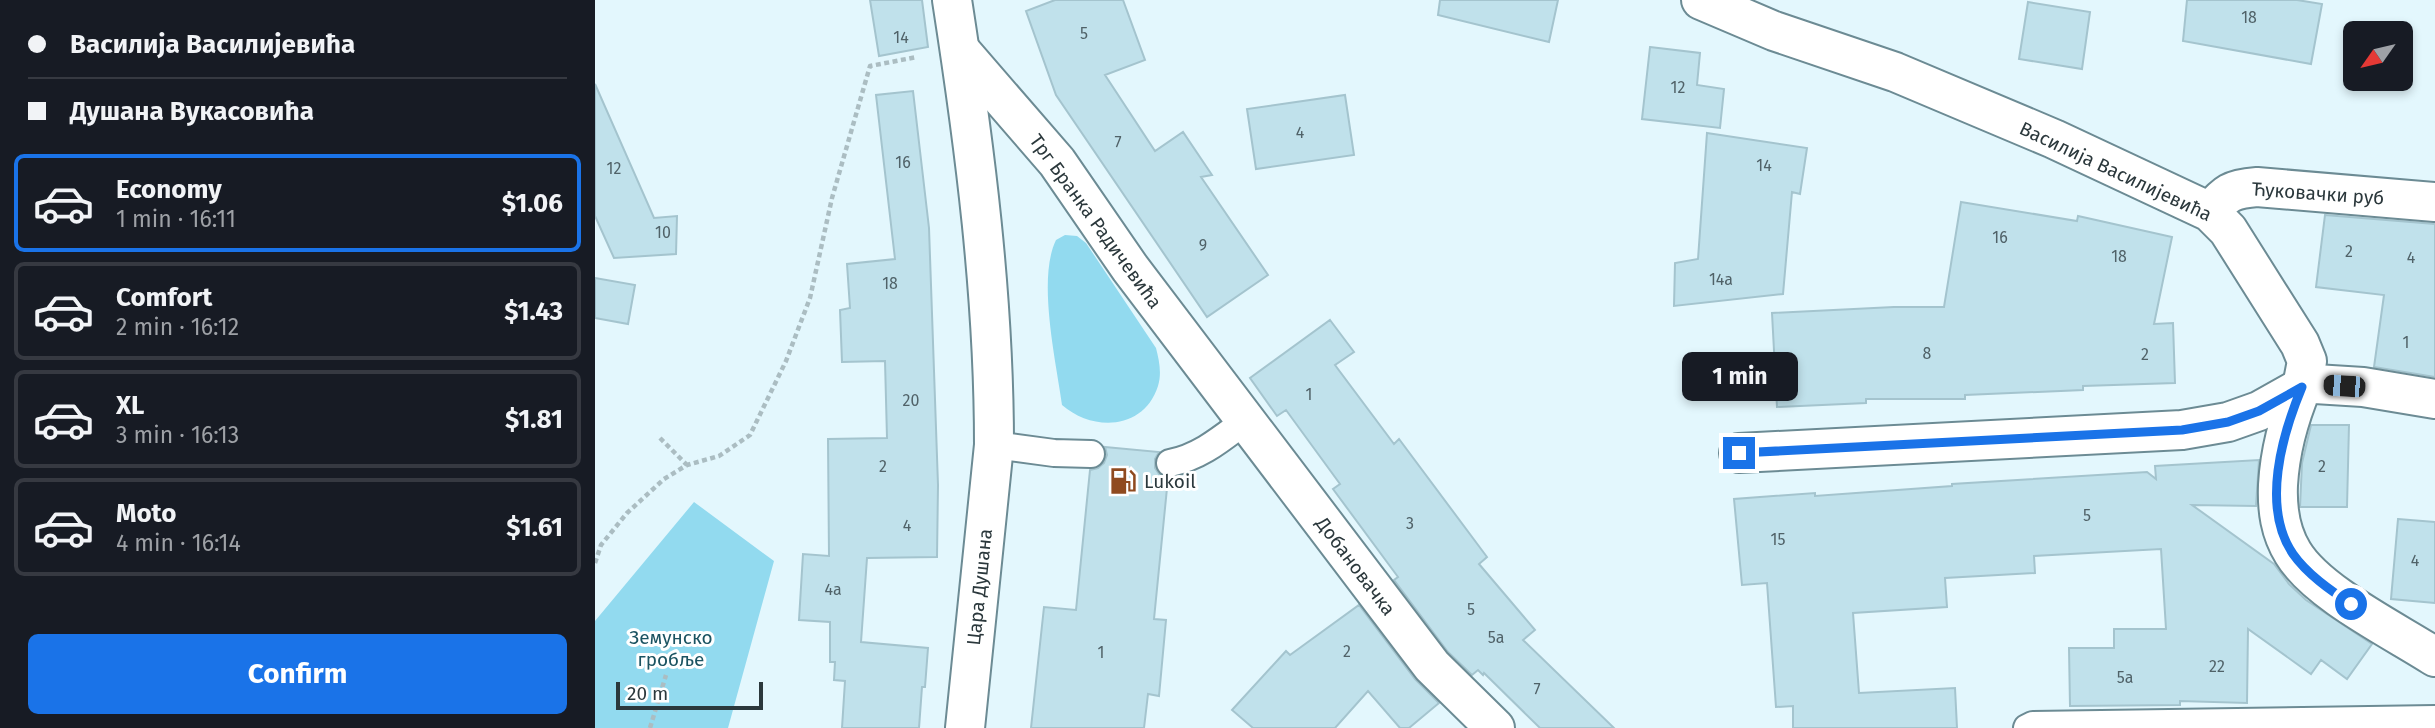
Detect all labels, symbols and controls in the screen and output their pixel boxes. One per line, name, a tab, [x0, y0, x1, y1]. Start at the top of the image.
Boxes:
house number: 18	[2241, 8, 2257, 27]
north arrow	[2343, 21, 2413, 91]
map controls	[2343, 21, 2413, 91]
house number: 5	[1080, 24, 1088, 43]
house number: 14	[893, 28, 909, 47]
text: Василија Василијевића	[70, 29, 355, 60]
house number: 12	[1671, 78, 1685, 97]
text: Душана Вукасовића	[70, 96, 314, 127]
street label: Василија Василијевића	[2016, 117, 2216, 226]
house number: 4	[1296, 123, 1305, 142]
street label: Трг Бранка Радичевића	[1025, 130, 1167, 313]
house number: 7	[1114, 133, 1122, 152]
house number: 16	[895, 153, 911, 172]
house number: 14	[1756, 156, 1772, 175]
house number: 12	[607, 159, 621, 178]
icon: car	[32, 172, 95, 235]
text: Economy	[116, 174, 222, 205]
street label: Ћуковачки руб	[2251, 177, 2385, 210]
text: $1.06	[502, 188, 563, 219]
text: 1 min · 16:11	[116, 205, 236, 233]
house number: 10	[655, 223, 671, 242]
house number: 16	[1992, 228, 2008, 247]
house number: 9	[1199, 236, 1207, 255]
house number: 2	[2345, 242, 2353, 261]
house number: 18	[2111, 247, 2127, 266]
house number: 4	[2407, 248, 2416, 267]
house number: 14a	[1709, 270, 1733, 289]
house number: 18	[882, 274, 898, 293]
icon: car	[32, 280, 95, 343]
text: Comfort	[116, 282, 212, 313]
text: $1.43	[504, 296, 563, 327]
text: 2 min · 16:12	[116, 313, 239, 341]
house number: 1	[2403, 333, 2409, 352]
house number: 8	[1923, 344, 1932, 363]
house number: 2	[2141, 345, 2149, 364]
callout: 1 min	[1681, 351, 1797, 400]
text: 1 min	[1712, 362, 1768, 390]
car	[2323, 374, 2366, 398]
house number: 1	[1306, 385, 1312, 404]
icon: car	[32, 388, 95, 451]
text: XL	[116, 390, 144, 421]
house number: 20	[903, 391, 919, 410]
text: $1.81	[505, 404, 563, 435]
text: 3 min · 16:13	[116, 421, 239, 449]
route end	[1723, 437, 1755, 469]
house number: 2	[879, 457, 887, 476]
house number: 2	[2318, 457, 2326, 476]
fuel station icon: Lukoil	[1108, 466, 1138, 496]
place label: Lukoil	[1144, 470, 1196, 493]
icon: car	[32, 496, 95, 559]
text: Moto	[116, 498, 176, 529]
house number: 5	[2083, 506, 2091, 525]
text: $1.61	[506, 512, 563, 543]
street label: Добановачка	[1310, 512, 1400, 620]
house number: 3	[1406, 514, 1414, 533]
house number: 4	[903, 516, 912, 535]
street label: Цара Душана	[962, 527, 997, 647]
text: 4 min · 16:14	[116, 529, 241, 557]
house number: 15	[1771, 530, 1785, 549]
house number: 4	[2411, 551, 2420, 570]
house number: 4a	[824, 580, 842, 599]
route start	[2335, 588, 2367, 620]
house number: 5	[1467, 600, 1475, 619]
park label: Земунско гробље	[629, 626, 713, 671]
house number: 5a	[1488, 628, 1504, 647]
button: Confirm	[28, 634, 567, 714]
house number: 2	[1343, 642, 1351, 661]
house number: 1	[1098, 643, 1104, 662]
house number: 22	[2209, 657, 2225, 676]
house number: 5a	[2117, 668, 2133, 687]
scale bar	[616, 679, 763, 711]
house number: 7	[1533, 680, 1541, 699]
text: 20 m	[627, 682, 668, 705]

